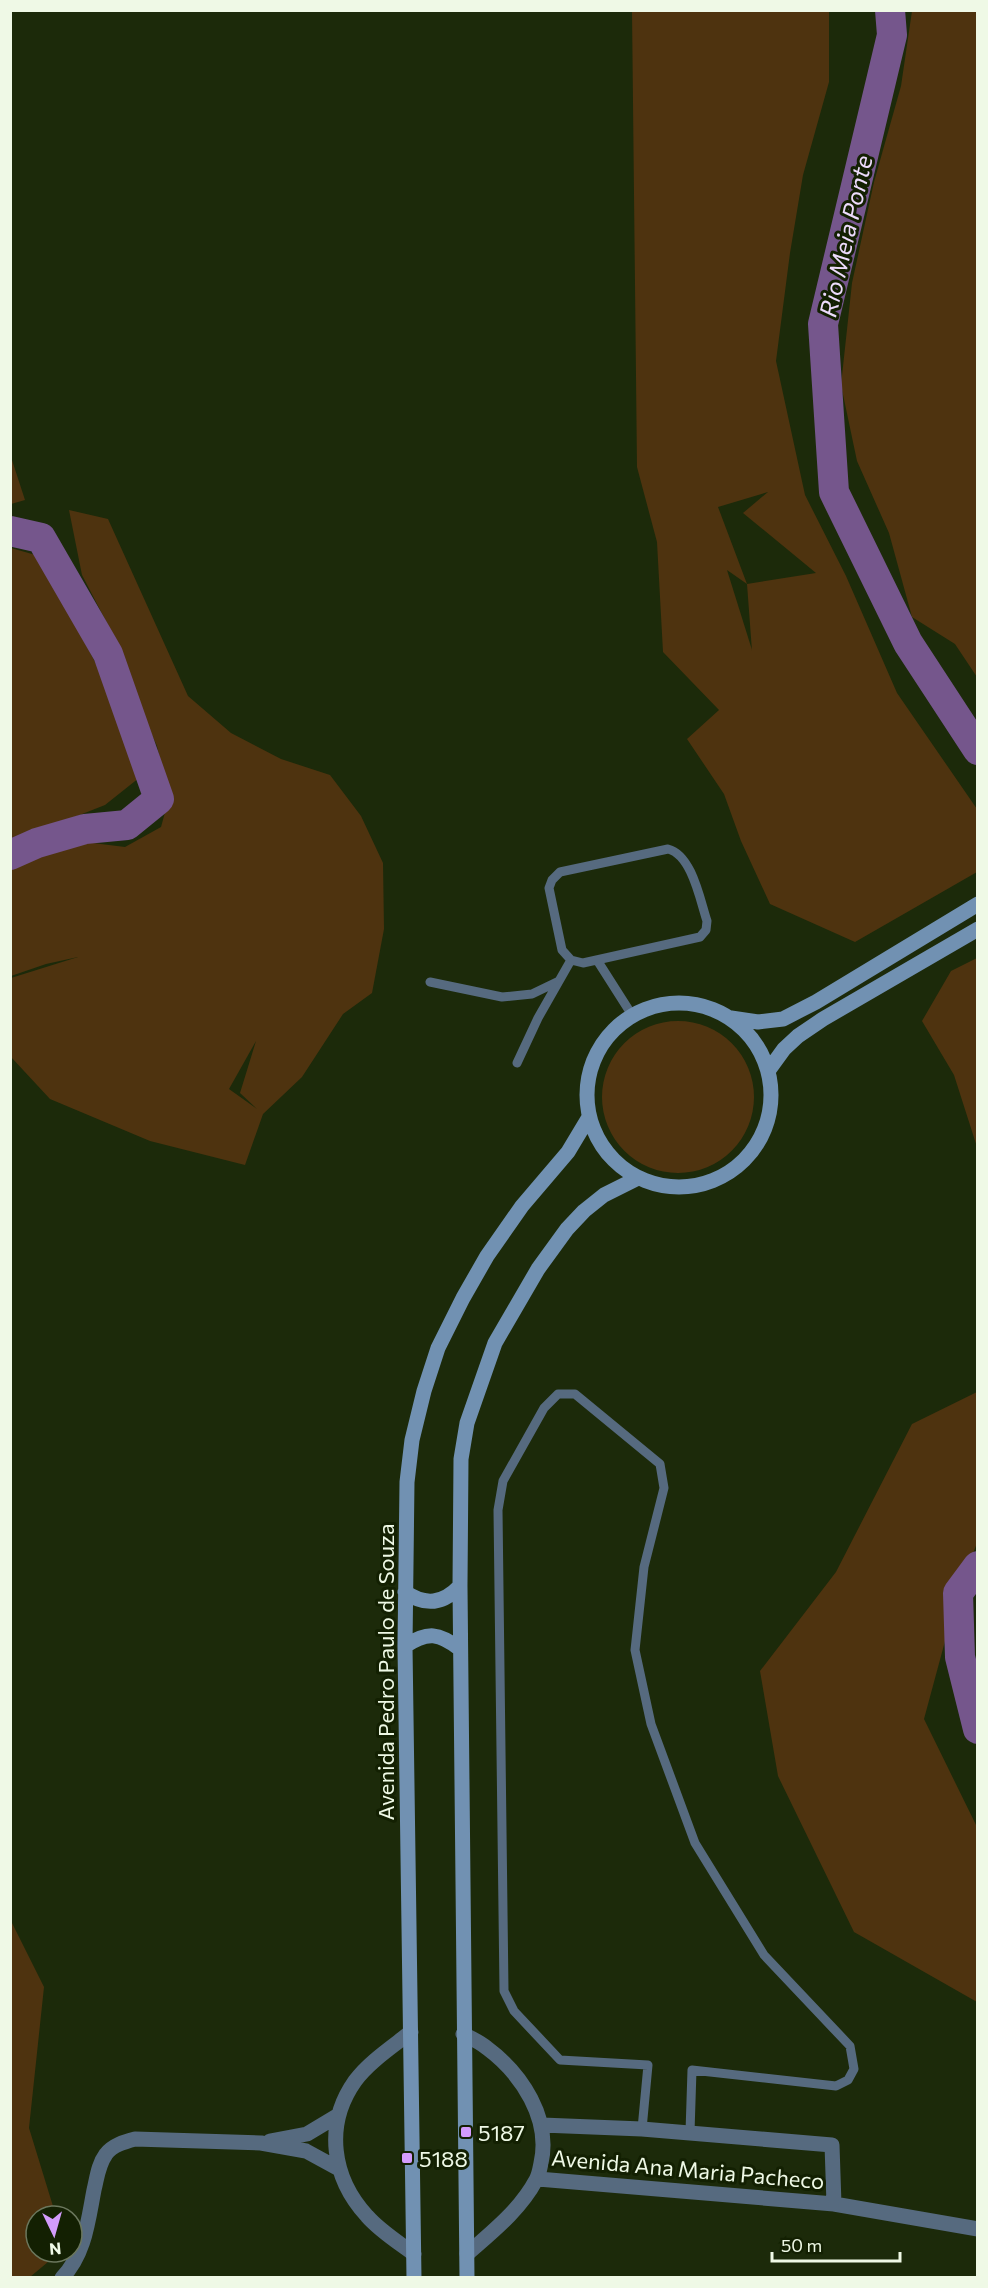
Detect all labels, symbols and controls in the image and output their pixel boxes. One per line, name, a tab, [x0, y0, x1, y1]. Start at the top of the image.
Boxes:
water label: Rio Meia Ponte	[812, 152, 878, 320]
street label: Avenida Pedro Paulo de Souza	[372, 1524, 399, 1820]
place label: 5187	[478, 2119, 525, 2146]
marker: 5187	[459, 2125, 473, 2139]
street label: Avenida Ana Maria Pacheco	[550, 2144, 826, 2194]
place label: 5188	[419, 2145, 468, 2172]
marker: 5188	[400, 2151, 414, 2165]
north arrow	[24, 2204, 84, 2264]
scale bar	[772, 2225, 900, 2263]
text: 50 m	[781, 2234, 822, 2256]
text: N	[49, 2239, 62, 2259]

